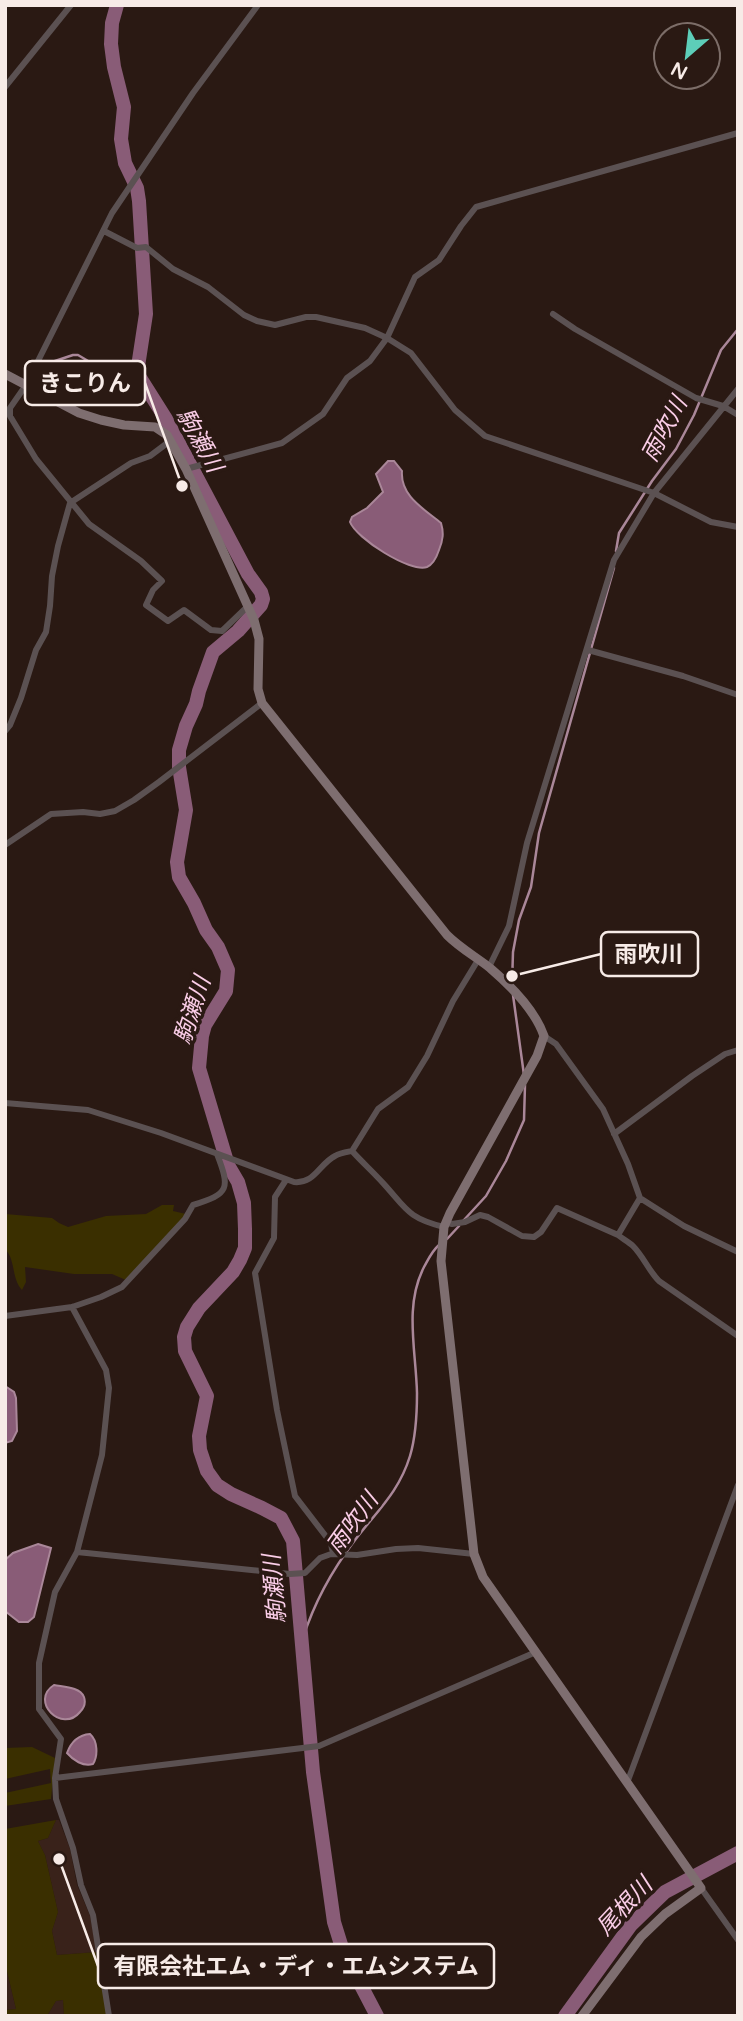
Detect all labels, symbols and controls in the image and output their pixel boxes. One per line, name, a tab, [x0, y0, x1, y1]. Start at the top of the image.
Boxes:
north arrow	[652, 21, 722, 91]
text: N	[668, 57, 691, 83]
callout: きこりん	[25, 361, 145, 405]
text: きこりん	[39, 370, 131, 398]
water label: 雨吹川	[636, 390, 695, 467]
water label: 駒瀬川	[170, 404, 230, 480]
callout: 雨吹川	[601, 932, 698, 976]
text: 雨吹川	[615, 941, 684, 969]
water label: 駒瀬川	[169, 970, 218, 1047]
water label: 雨吹川	[321, 1485, 386, 1560]
water label: 駒瀬川	[258, 1550, 292, 1625]
water label: 尾根川	[591, 1870, 661, 1941]
callout: 有限会社エム・ディ・エムシステム	[98, 1944, 494, 1988]
text: 有限会社エム・ディ・エムシステム	[113, 1953, 479, 1981]

